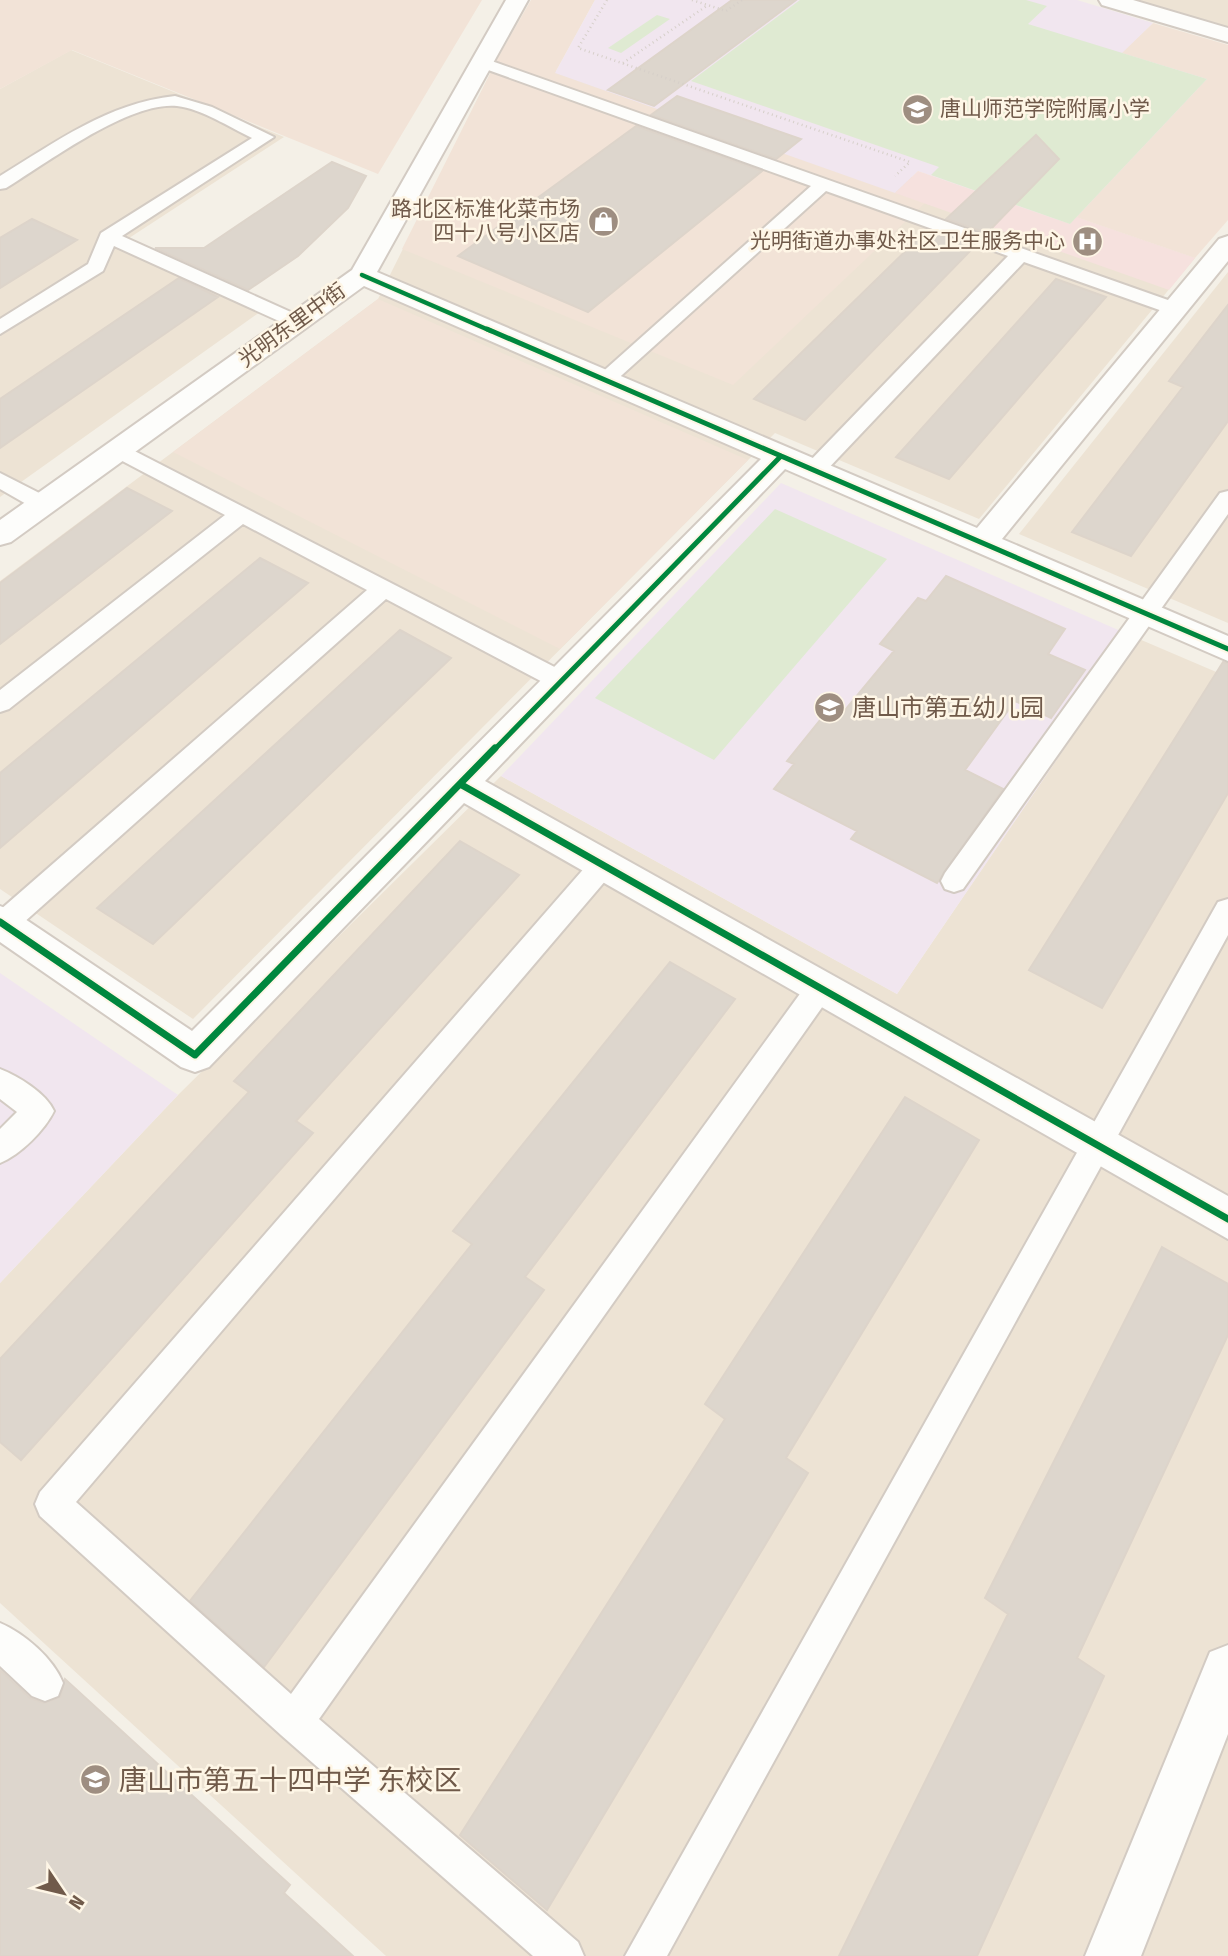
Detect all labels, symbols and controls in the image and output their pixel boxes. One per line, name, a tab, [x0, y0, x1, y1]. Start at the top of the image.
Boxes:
school or university icon: 唐山师范学院附属小学	[900, 92, 934, 126]
place label: 唐山师范学院附属小学	[940, 96, 1150, 122]
place label: 路北区标准化菜市场 四十八号小区店	[391, 196, 580, 246]
shop icon: 路北区标准化菜市场 四十八号小区店	[586, 204, 620, 238]
hospital icon: 光明街道办事处社区卫生服务中心	[1071, 224, 1105, 258]
place label: 光明街道办事处社区卫生服务中心	[750, 228, 1065, 254]
street label: 光明东里中街	[233, 277, 351, 373]
school or university icon: 唐山市第五幼儿园	[812, 691, 846, 725]
place label: 唐山市第五幼儿园	[852, 694, 1044, 722]
school or university icon: 唐山市第五十四中学 东校区	[79, 1763, 113, 1797]
place label: 唐山市第五十四中学 东校区	[119, 1764, 462, 1797]
north arrow	[28, 1858, 98, 1928]
text: N	[64, 1891, 89, 1914]

